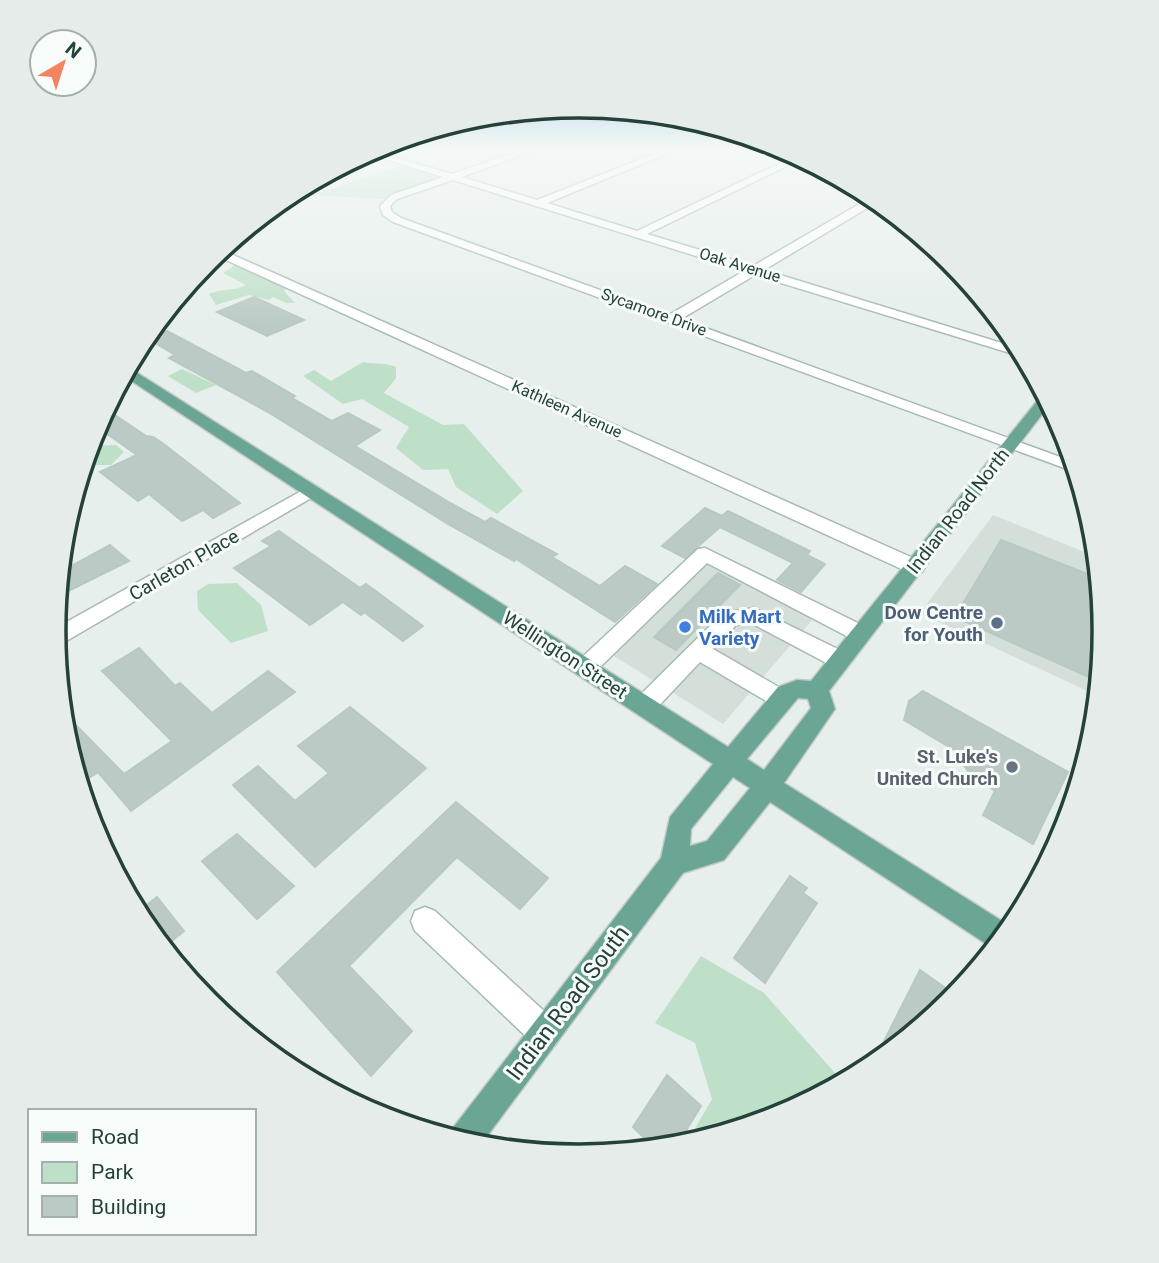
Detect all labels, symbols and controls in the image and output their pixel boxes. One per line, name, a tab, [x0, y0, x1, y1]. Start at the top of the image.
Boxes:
north arrow	[28, 28, 98, 98]
text: N	[61, 37, 86, 63]
street label: Oak Avenue	[697, 244, 783, 286]
street label: Sycamore Drive	[599, 284, 709, 340]
street label: Kathleen Avenue	[509, 376, 625, 442]
street label: Indian Road North	[902, 444, 1014, 578]
street label: Carleton Place	[125, 524, 243, 606]
place label: Dow Centre for Youth	[884, 601, 983, 646]
place label: Milk Mart Variety	[699, 605, 782, 650]
street label: Wellington Street	[498, 606, 632, 704]
marker: Dow Centre for Youth	[989, 615, 1005, 631]
marker: Milk Mart Variety	[677, 619, 693, 635]
place label: St. Luke's United Church	[877, 745, 998, 790]
marker: St. Luke's United Church	[1004, 759, 1020, 775]
street label: Indian Road South	[501, 920, 635, 1086]
legend	[28, 1109, 256, 1235]
text: Road	[91, 1125, 139, 1149]
text: Park	[91, 1160, 134, 1184]
text: Building	[91, 1195, 166, 1219]

